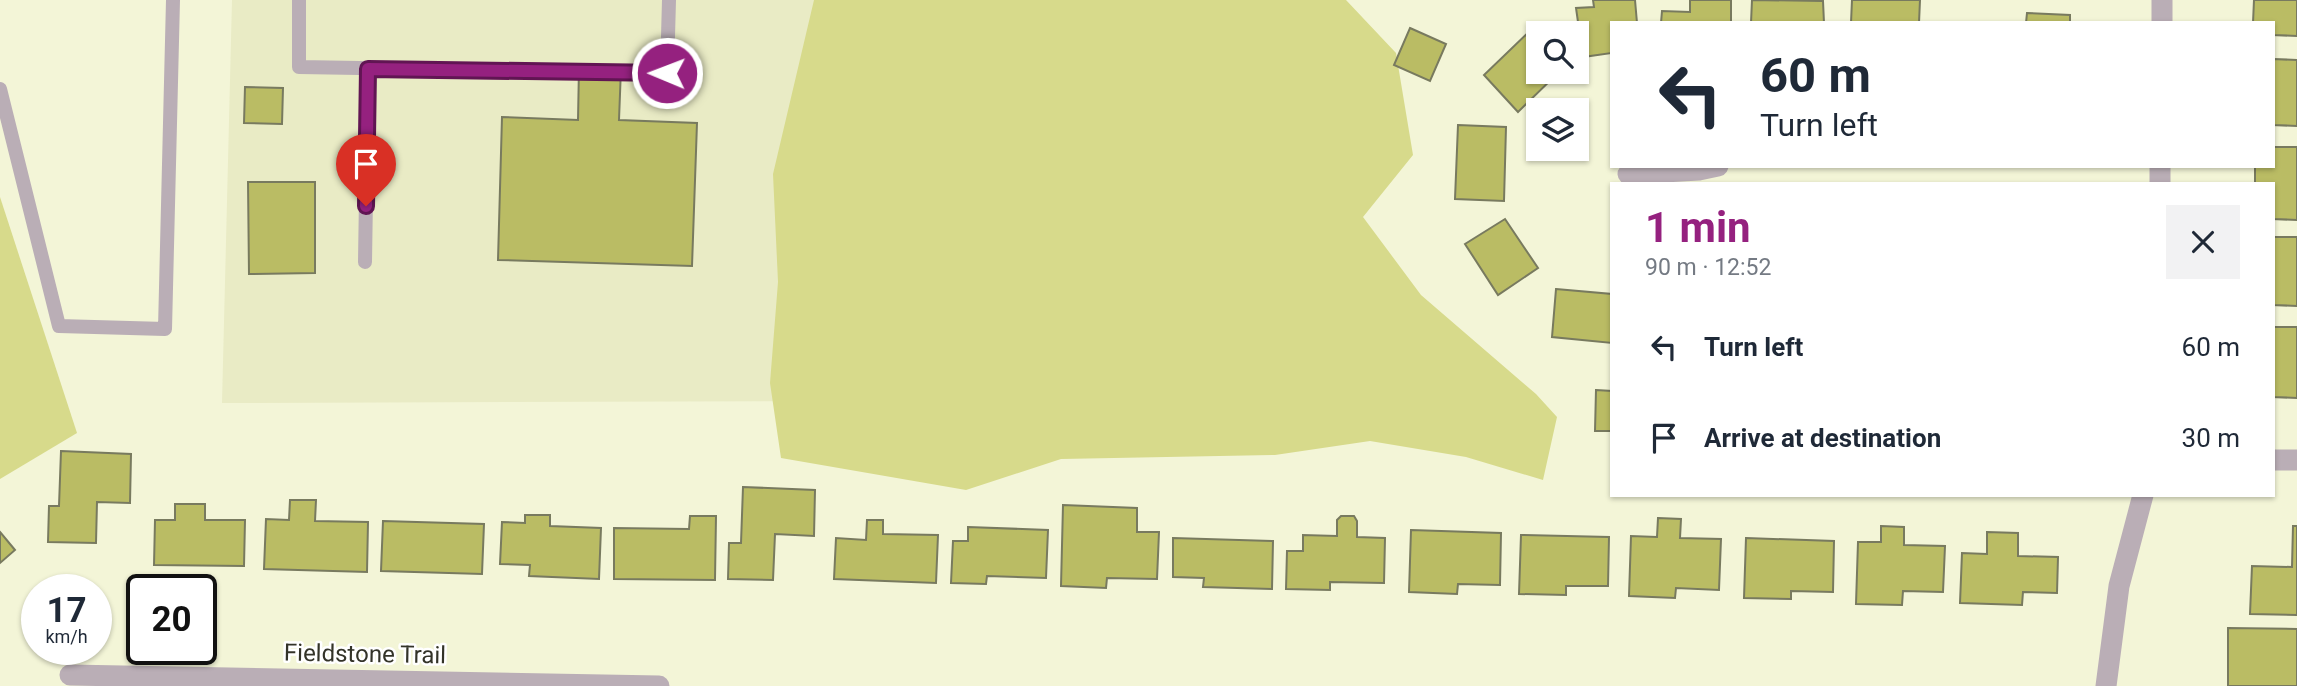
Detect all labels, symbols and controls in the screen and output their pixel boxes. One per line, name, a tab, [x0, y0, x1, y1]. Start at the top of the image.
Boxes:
map controls	[1526, 21, 1589, 161]
button: search	[1526, 21, 1589, 84]
position arrow	[630, 36, 704, 110]
text: 60 m	[1760, 47, 1871, 104]
icon: left	[1645, 49, 1736, 140]
button: layers	[1526, 98, 1589, 161]
text: Turn left	[1760, 106, 1878, 144]
pin	[336, 134, 396, 206]
icon: arrive	[347, 145, 385, 183]
text: 1 min	[1645, 203, 1751, 252]
button: close	[2166, 205, 2240, 279]
text: 90 m · 12:52	[1645, 254, 1771, 281]
icon: left	[1645, 328, 1683, 366]
text: Turn left	[1704, 332, 1803, 362]
text: 60 m	[2182, 332, 2240, 362]
icon: arrive	[1645, 419, 1683, 457]
text: Arrive at destination	[1704, 423, 1941, 453]
text: 30 m	[2182, 423, 2240, 453]
speed limit sign: 20	[126, 574, 217, 665]
text: 17	[46, 590, 87, 631]
text: km/h	[45, 626, 88, 647]
street label: Fieldstone Trail	[284, 639, 446, 669]

